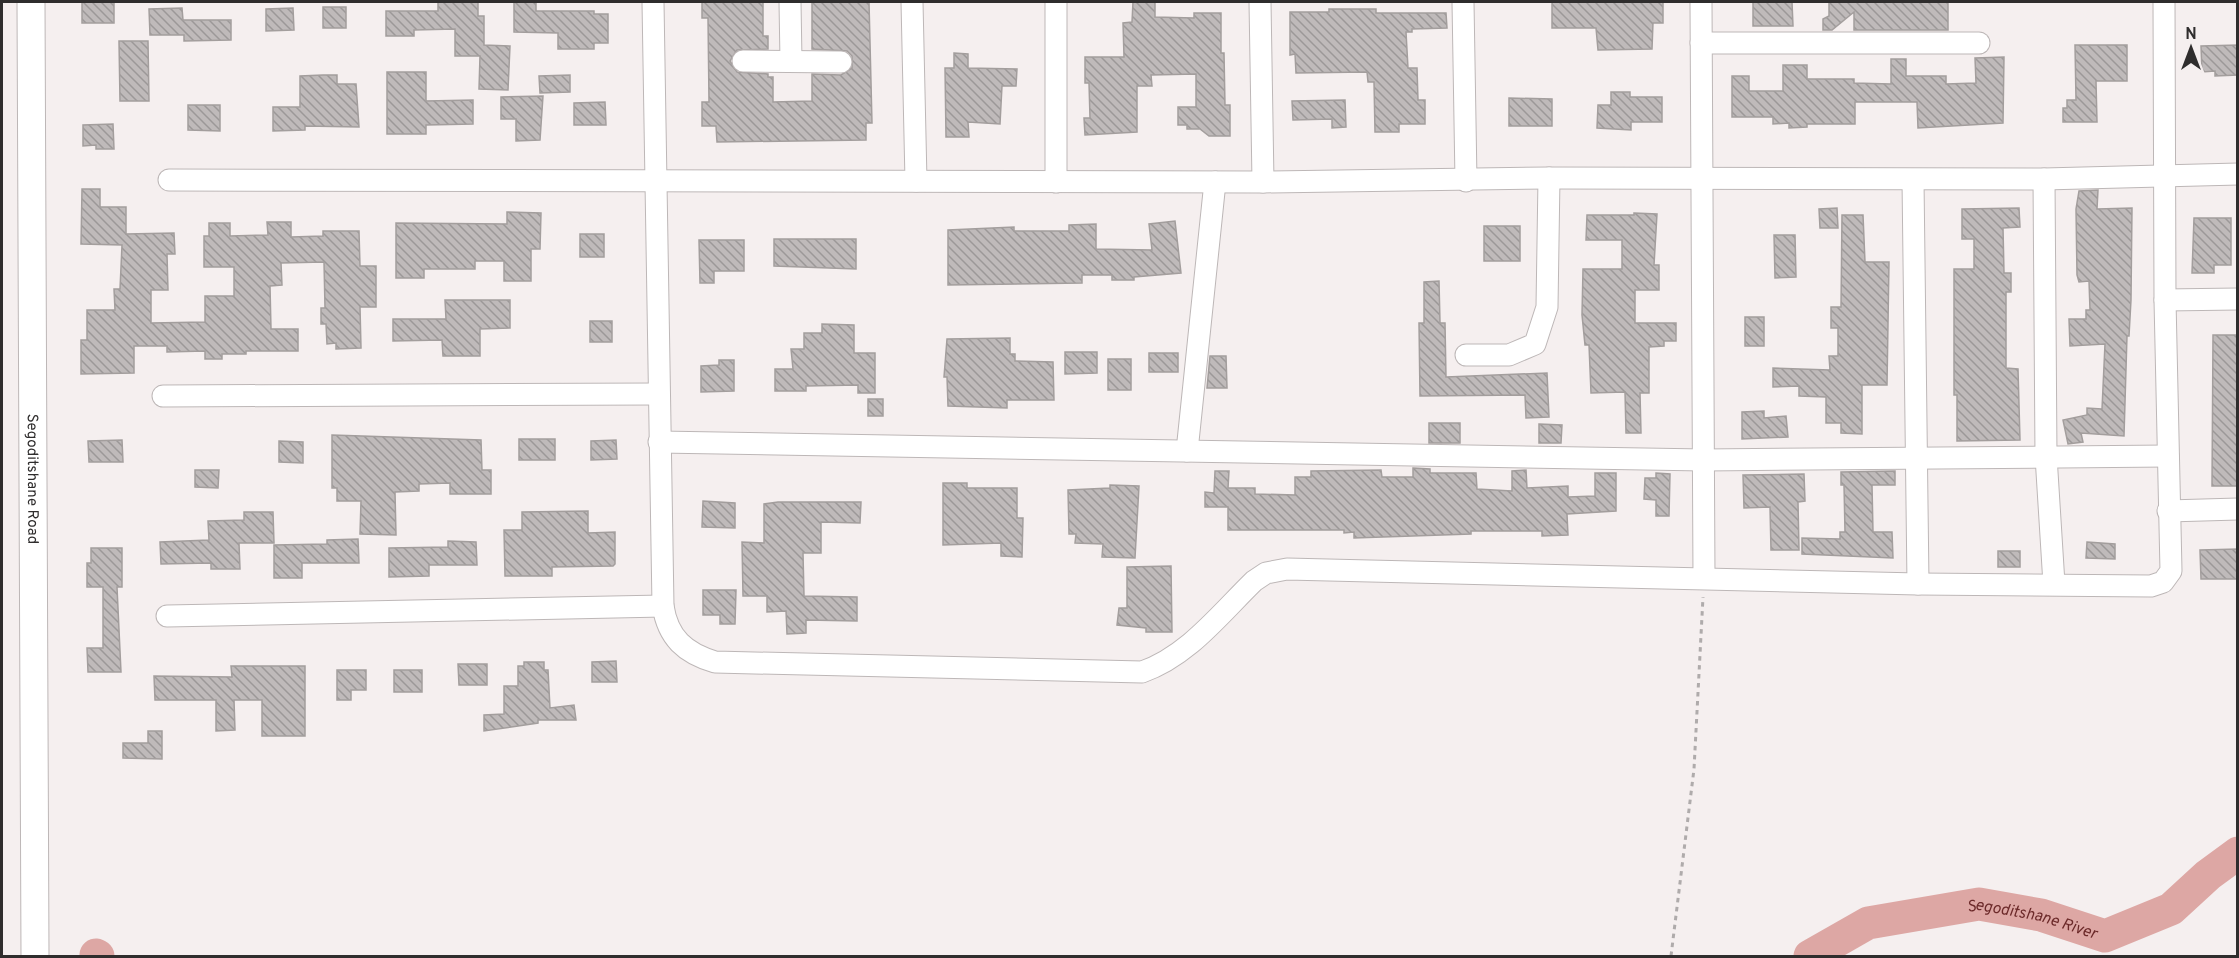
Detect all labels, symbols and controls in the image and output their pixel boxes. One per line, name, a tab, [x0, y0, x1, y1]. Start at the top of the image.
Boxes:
north arrow	[2161, 18, 2221, 78]
text: N	[2185, 25, 2197, 45]
street label: Segoditshane Road	[22, 414, 41, 544]
water label: Segoditshane River	[1965, 896, 2101, 945]

